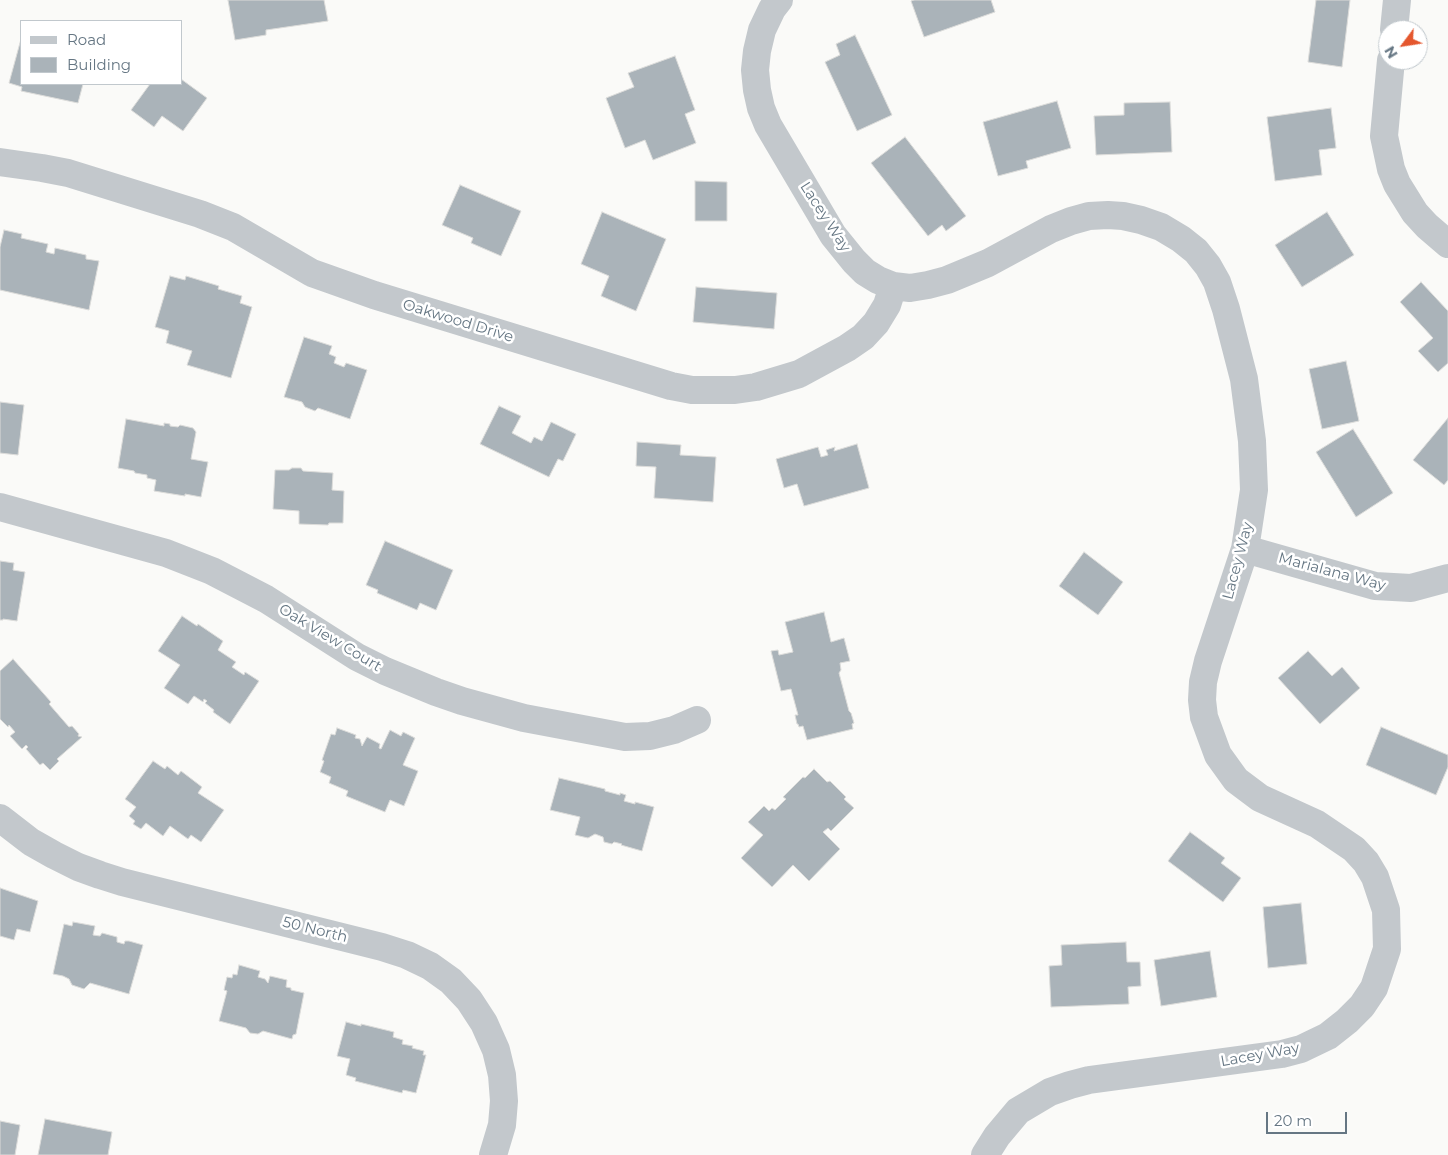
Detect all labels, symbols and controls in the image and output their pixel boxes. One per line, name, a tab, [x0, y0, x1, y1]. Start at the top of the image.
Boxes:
legend	[20, 20, 182, 85]
north arrow	[1378, 20, 1428, 70]
text: Road	[67, 30, 106, 49]
text: N	[1380, 43, 1402, 62]
text: Building	[67, 55, 131, 74]
street label: Lacey Way	[796, 179, 854, 255]
street label: Oakwood Drive	[400, 296, 516, 346]
street label: Lacey Way	[1219, 520, 1257, 602]
street label: Marialana Way	[1276, 549, 1388, 595]
street label: Oak View Court	[275, 600, 385, 676]
street label: 50 North	[281, 913, 349, 947]
street label: Lacey Way	[1219, 1039, 1301, 1071]
scale bar	[1268, 1102, 1349, 1134]
text: 20 m	[1274, 1111, 1312, 1130]

